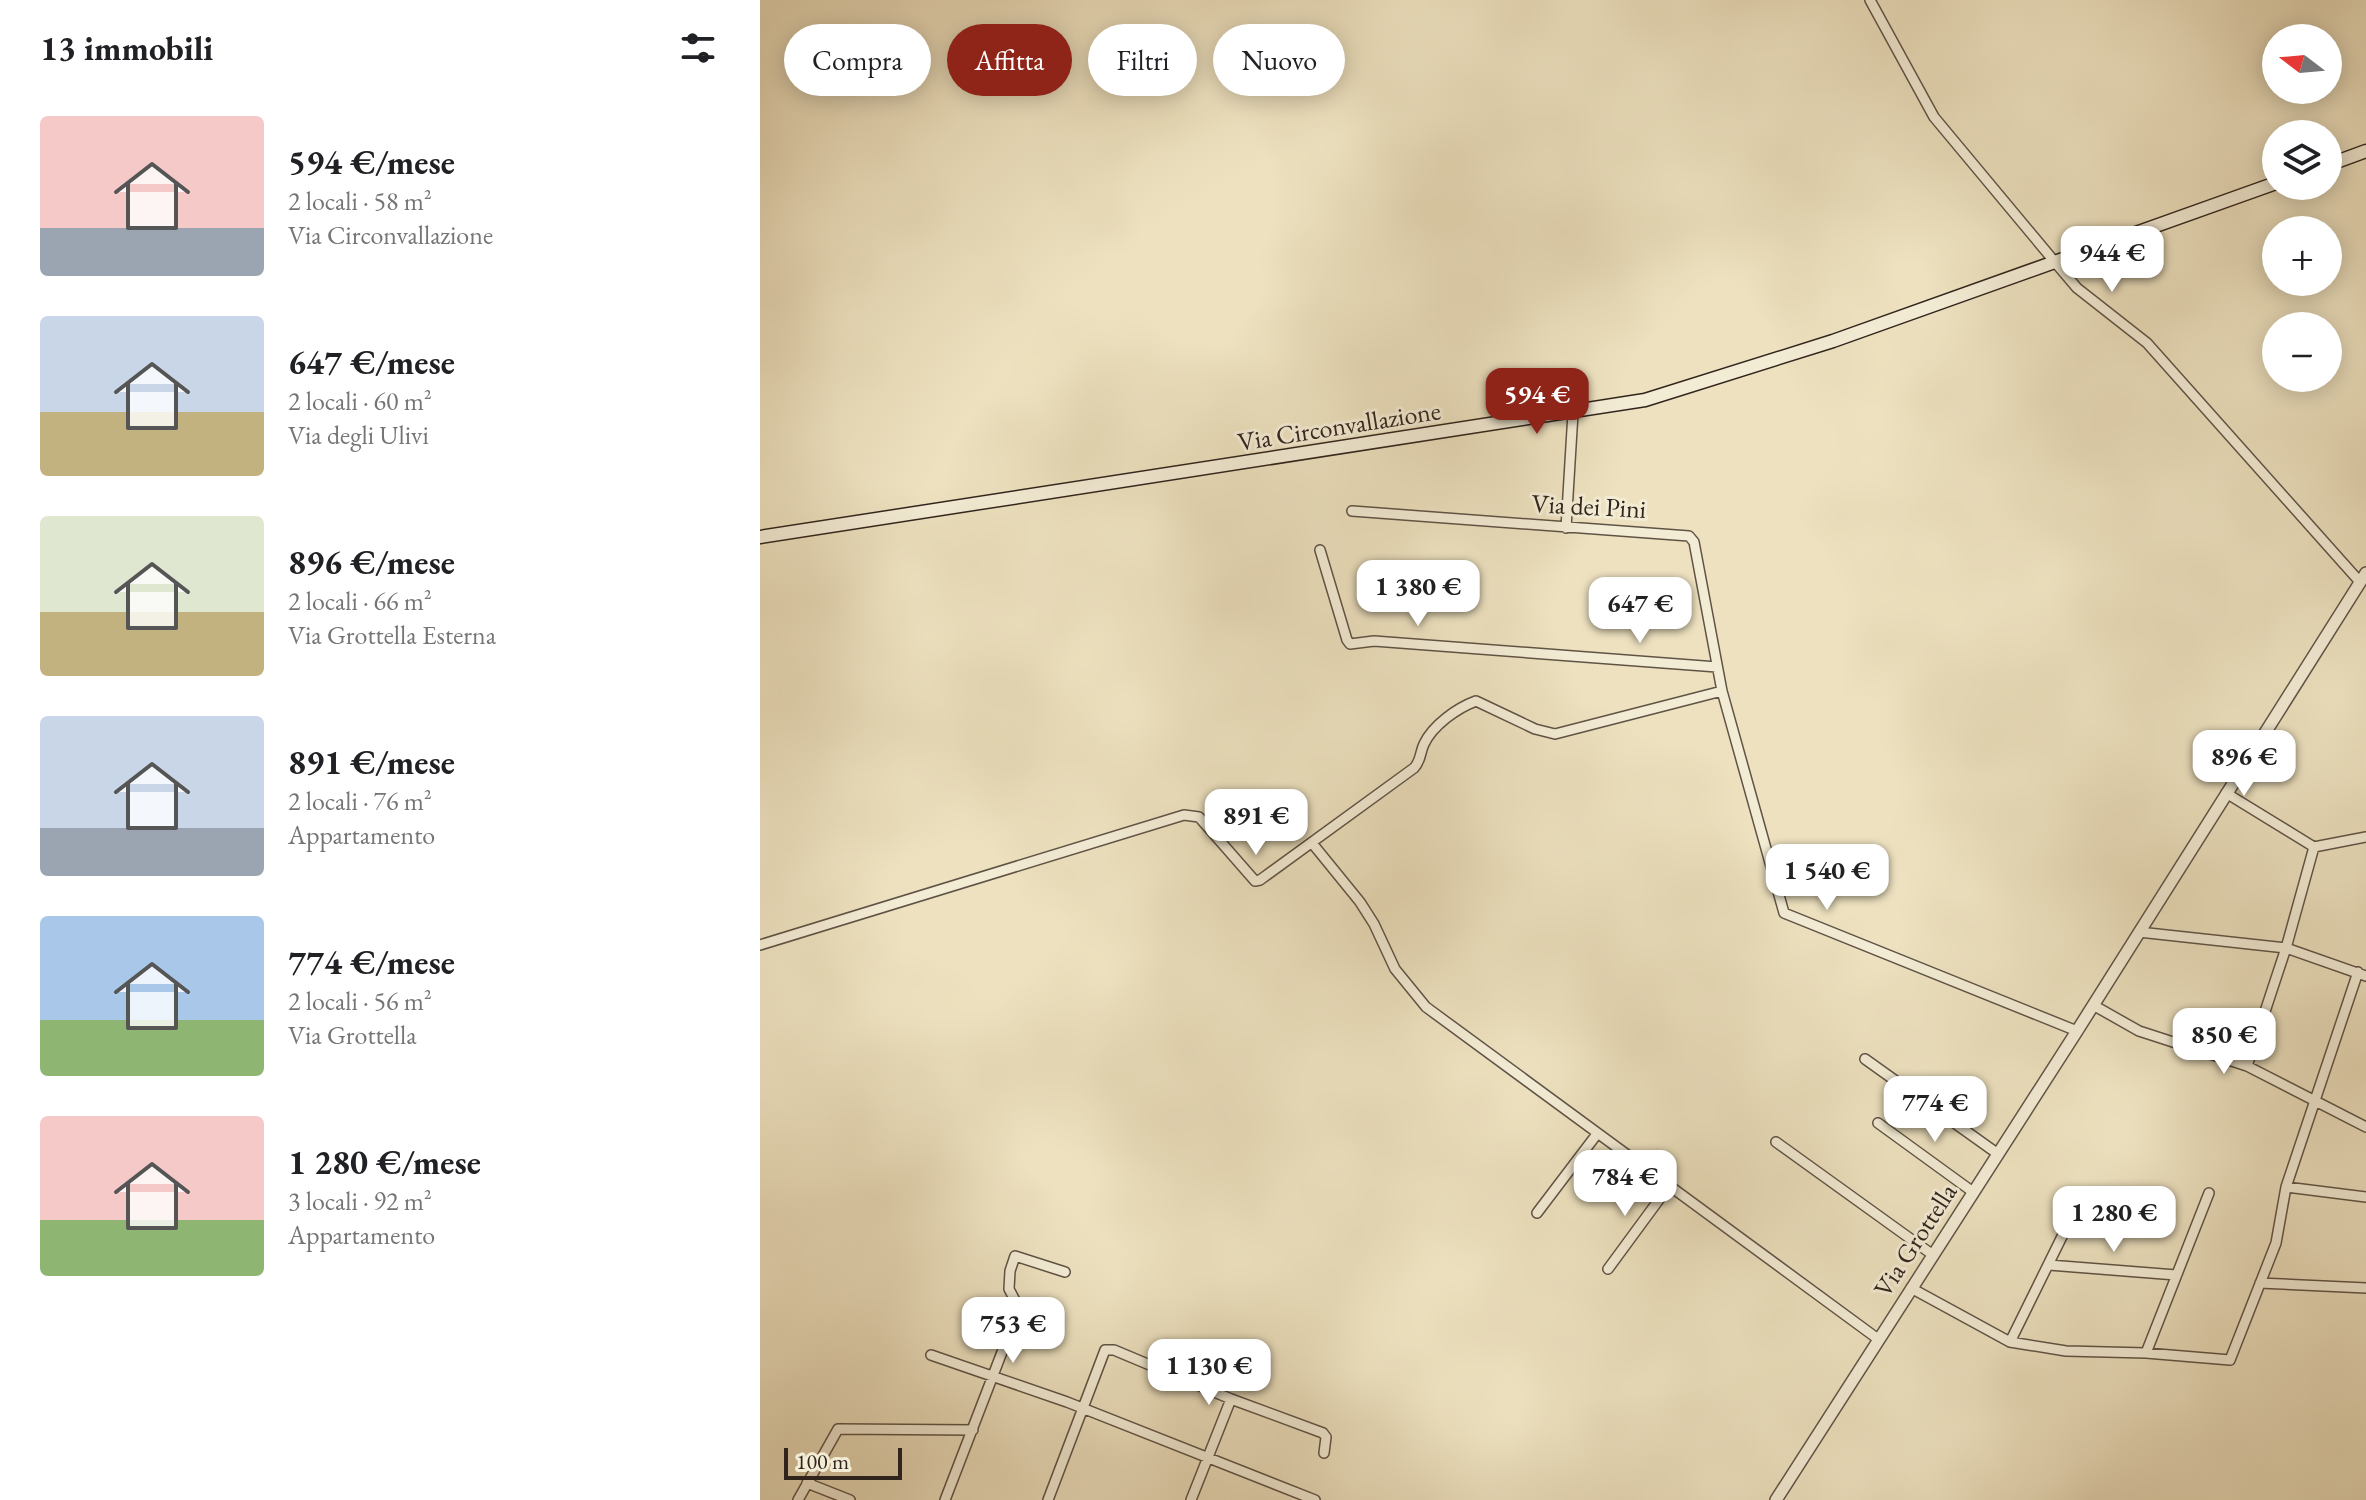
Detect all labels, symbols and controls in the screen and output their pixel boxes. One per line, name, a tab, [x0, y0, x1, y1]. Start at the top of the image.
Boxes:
chip: Compra	[784, 24, 931, 96]
chip: Affitta	[947, 24, 1072, 96]
chip: Filtri	[1088, 24, 1197, 96]
chip: Nuovo	[1213, 24, 1345, 96]
north arrow	[2262, 24, 2342, 104]
map controls	[2262, 24, 2342, 392]
text: 13 immobili	[40, 26, 213, 70]
icon: filters	[676, 26, 720, 70]
button: layers	[2262, 120, 2342, 200]
text: 594 €/mese	[288, 140, 455, 184]
icon: home	[104, 148, 200, 244]
text: 2 locali · 58 m²	[288, 184, 432, 218]
button: +	[2262, 216, 2342, 296]
text: Via Circonvallazione	[288, 218, 493, 252]
pin: 944 €	[2056, 226, 2168, 294]
text: 944 €	[2079, 235, 2145, 269]
button: −	[2262, 312, 2342, 392]
text: 647 €/mese	[288, 340, 455, 384]
icon: home	[104, 348, 200, 444]
pin: 594 €	[1481, 368, 1593, 436]
text: 594 €	[1504, 377, 1570, 411]
text: 2 locali · 60 m²	[288, 384, 432, 418]
street label: Via Circonvallazione	[1235, 393, 1443, 459]
text: Via degli Ulivi	[288, 418, 429, 452]
street label: Via dei Pini	[1531, 486, 1647, 526]
text: 896 €/mese	[288, 540, 455, 584]
icon: home	[104, 548, 200, 644]
pin: 1 380 €	[1344, 560, 1492, 628]
text: 1 380 €	[1375, 569, 1461, 603]
pin: 647 €	[1584, 577, 1696, 645]
text: 2 locali · 66 m²	[288, 584, 432, 618]
text: 647 €	[1607, 586, 1673, 620]
text: Via Grottella Esterna	[288, 618, 496, 652]
pin: 896 €	[2188, 730, 2300, 798]
text: 896 €	[2211, 739, 2277, 773]
text: 891 €/mese	[288, 740, 455, 784]
icon: home	[104, 748, 200, 844]
text: 2 locali · 76 m²	[288, 784, 432, 818]
pin: 891 €	[1200, 789, 1312, 857]
text: 891 €	[1223, 798, 1289, 832]
text: Appartamento	[288, 818, 435, 852]
pin: 1 540 €	[1753, 844, 1901, 912]
text: 1 540 €	[1784, 853, 1870, 887]
text: 774 €/mese	[288, 940, 455, 984]
icon: home	[104, 948, 200, 1044]
text: 2 locali · 56 m²	[288, 984, 432, 1018]
pin: 850 €	[2168, 1008, 2280, 1076]
text: 850 €	[2191, 1017, 2257, 1051]
text: Via Grottella	[288, 1018, 417, 1052]
pin: 774 €	[1879, 1076, 1991, 1144]
text: 774 €	[1902, 1085, 1968, 1119]
text: 1 280 €/mese	[288, 1140, 481, 1184]
icon: home	[104, 1148, 200, 1244]
pin: 784 €	[1569, 1150, 1681, 1218]
text: 784 €	[1592, 1159, 1658, 1193]
street label: Via Grottella	[1866, 1176, 1965, 1303]
text: 3 locali · 92 m²	[288, 1184, 432, 1218]
pin: 1 280 €	[2040, 1186, 2188, 1254]
text: 1 280 €	[2071, 1195, 2157, 1229]
text: Appartamento	[288, 1218, 435, 1252]
pin: 753 €	[957, 1297, 1069, 1365]
text: 753 €	[980, 1306, 1046, 1340]
pin: 1 130 €	[1135, 1339, 1283, 1407]
text: 1 130 €	[1166, 1348, 1252, 1382]
scale bar	[784, 1444, 902, 1480]
text: 100 m	[796, 1447, 849, 1476]

